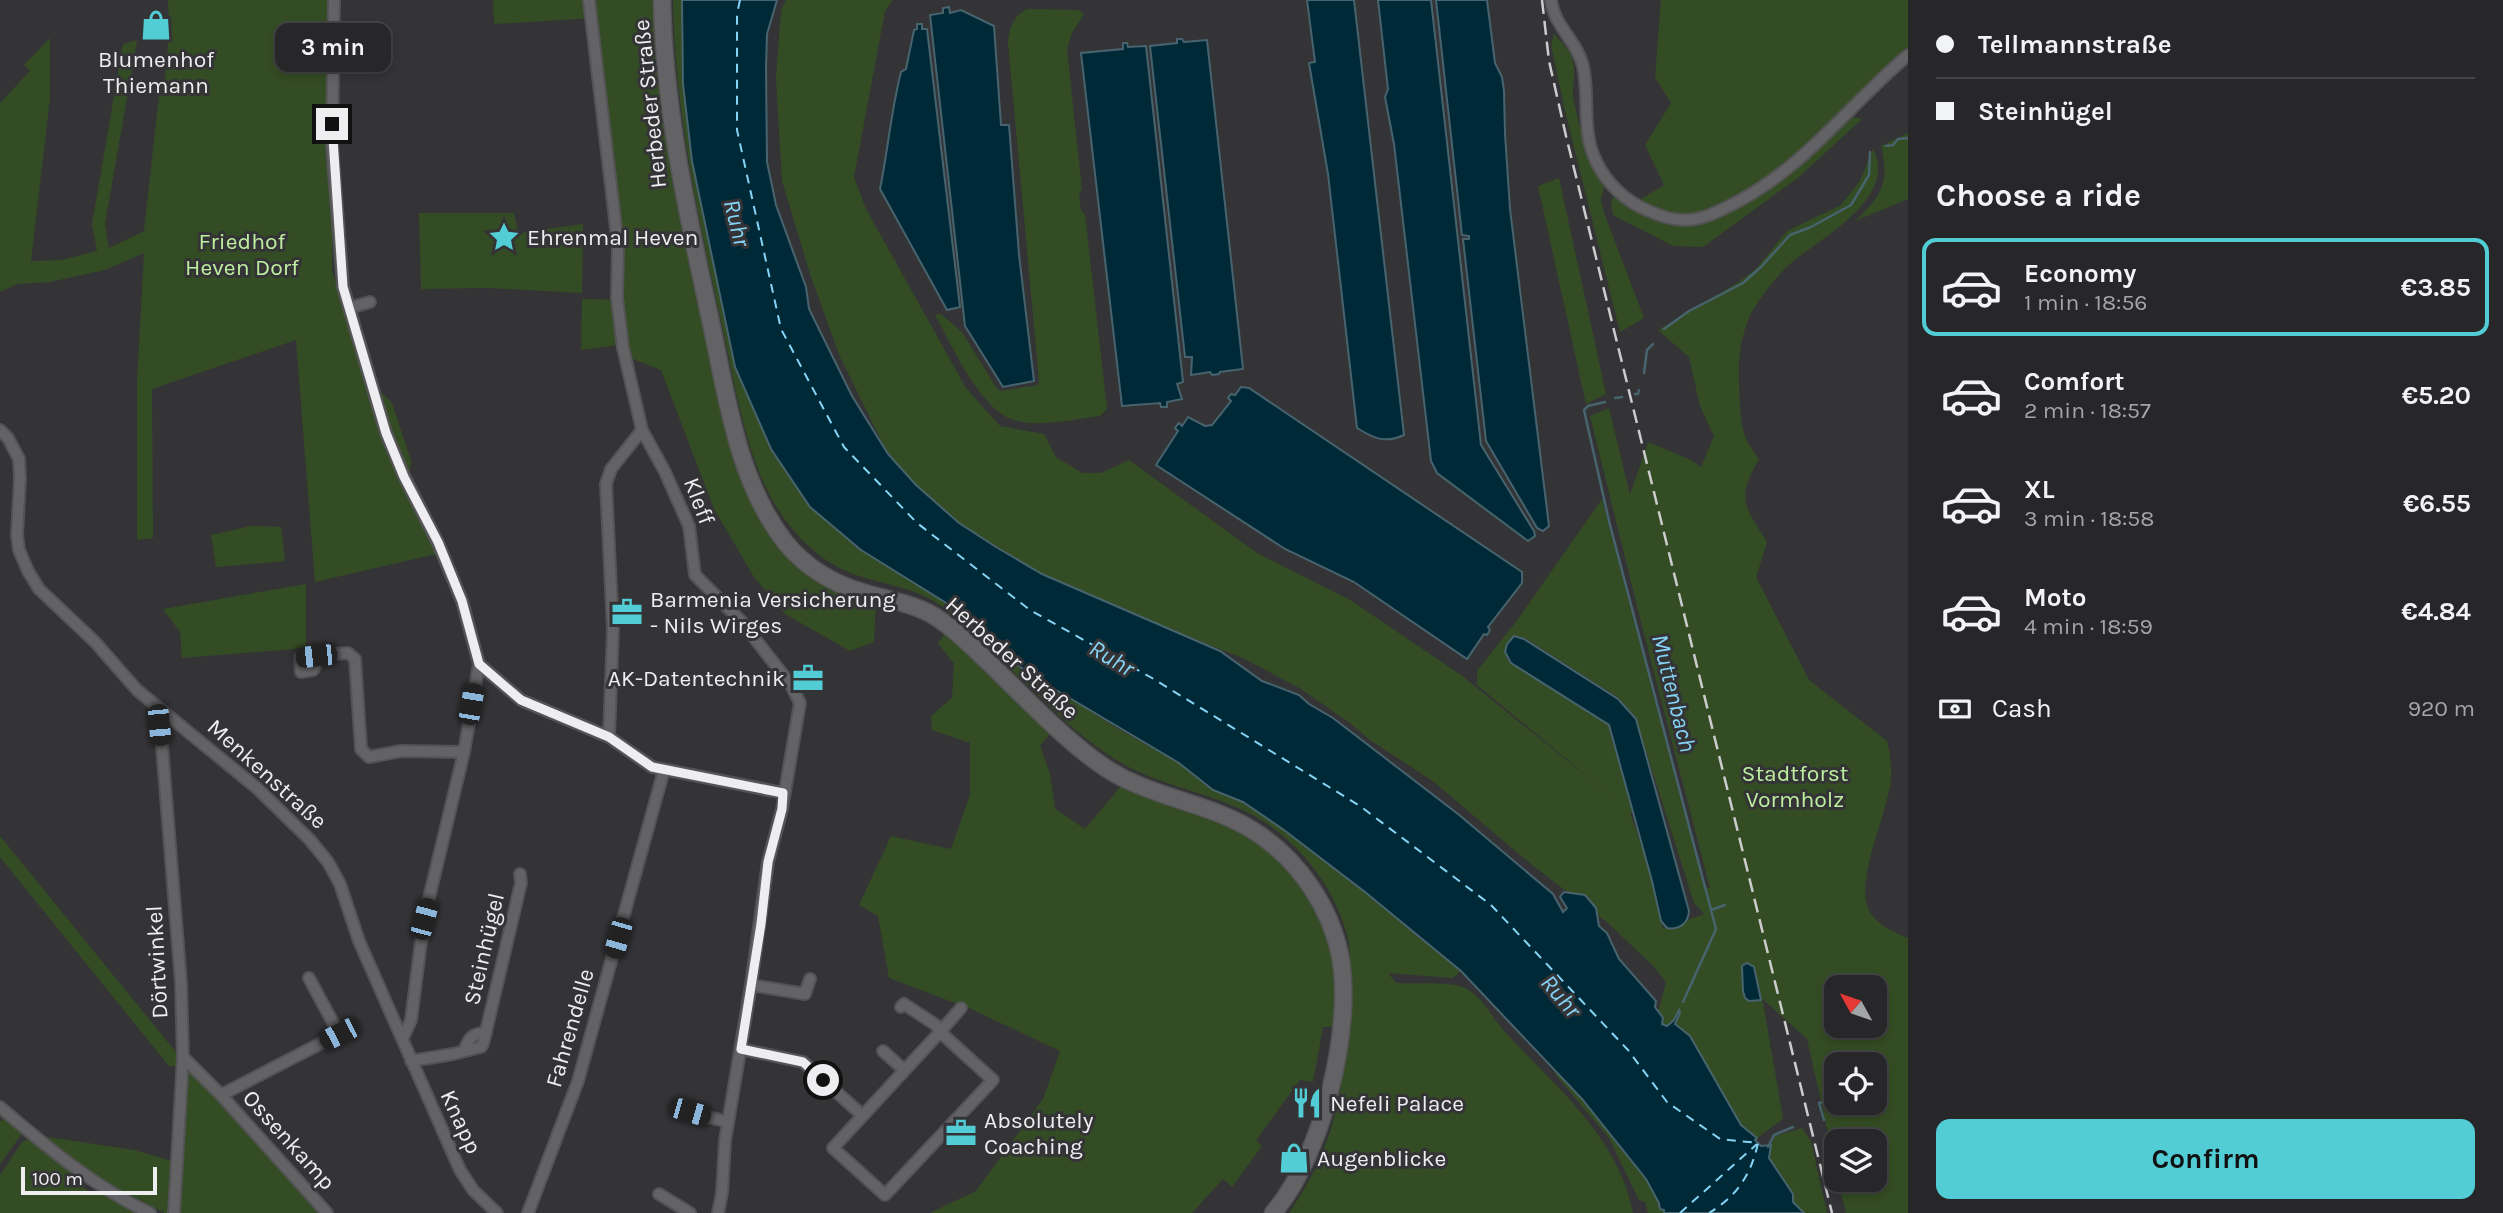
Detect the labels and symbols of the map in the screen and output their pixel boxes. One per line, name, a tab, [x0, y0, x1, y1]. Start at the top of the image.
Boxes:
shop icon: Blumenhof Thiemann	[139, 8, 173, 42]
street label: Herbeder Straße	[628, 18, 672, 190]
callout: 3 min	[274, 23, 390, 72]
place label: Blumenhof Thiemann	[98, 46, 214, 99]
route end	[316, 108, 348, 140]
water label: Ruhr	[718, 197, 757, 250]
place icon: Ehrenmal Heven	[487, 220, 521, 254]
place label: Ehrenmal Heven	[527, 224, 698, 251]
park label: Friedhof Heven Dorf	[185, 228, 299, 281]
street label: Kleff	[678, 474, 720, 528]
place label: Barmenia Versicherung - Nils Wirges	[650, 586, 895, 639]
street label: Herbeder Straße	[940, 591, 1084, 725]
office icon: Barmenia Versicherung - Nils Wirges	[610, 595, 644, 629]
water label: Muttenbach	[1646, 631, 1702, 755]
water label: Ruhr	[1084, 634, 1140, 683]
car	[295, 643, 338, 669]
office icon: AK-Datentechnik	[791, 661, 825, 695]
place label: AK-Datentechnik	[608, 665, 785, 692]
car	[458, 681, 485, 727]
car	[147, 703, 172, 747]
street label: Menkenstraße	[202, 713, 332, 835]
park label: Stadtforst Vormholz	[1742, 760, 1849, 813]
street label: Steinhügel	[458, 890, 510, 1008]
car	[409, 896, 440, 942]
street label: Dörtwinkel	[141, 905, 173, 1019]
car	[603, 915, 634, 961]
street label: Fahrendelle	[540, 966, 600, 1090]
water label: Ruhr	[1535, 969, 1588, 1024]
north arrow	[1824, 975, 1886, 1038]
car	[316, 1015, 363, 1053]
route start	[807, 1064, 839, 1096]
street label: Ossenkamp	[237, 1084, 341, 1196]
street label: Knapp	[435, 1086, 487, 1158]
restaurant icon: Nefeli Palace	[1290, 1086, 1324, 1120]
place label: Nefeli Palace	[1330, 1090, 1464, 1117]
car	[667, 1096, 714, 1128]
place label: Absolutely Coaching	[984, 1107, 1094, 1160]
office icon: Absolutely Coaching	[944, 1116, 978, 1150]
shop icon: Augenblicke	[1277, 1141, 1311, 1175]
place label: Augenblicke	[1317, 1145, 1446, 1172]
scale bar	[21, 1164, 158, 1196]

